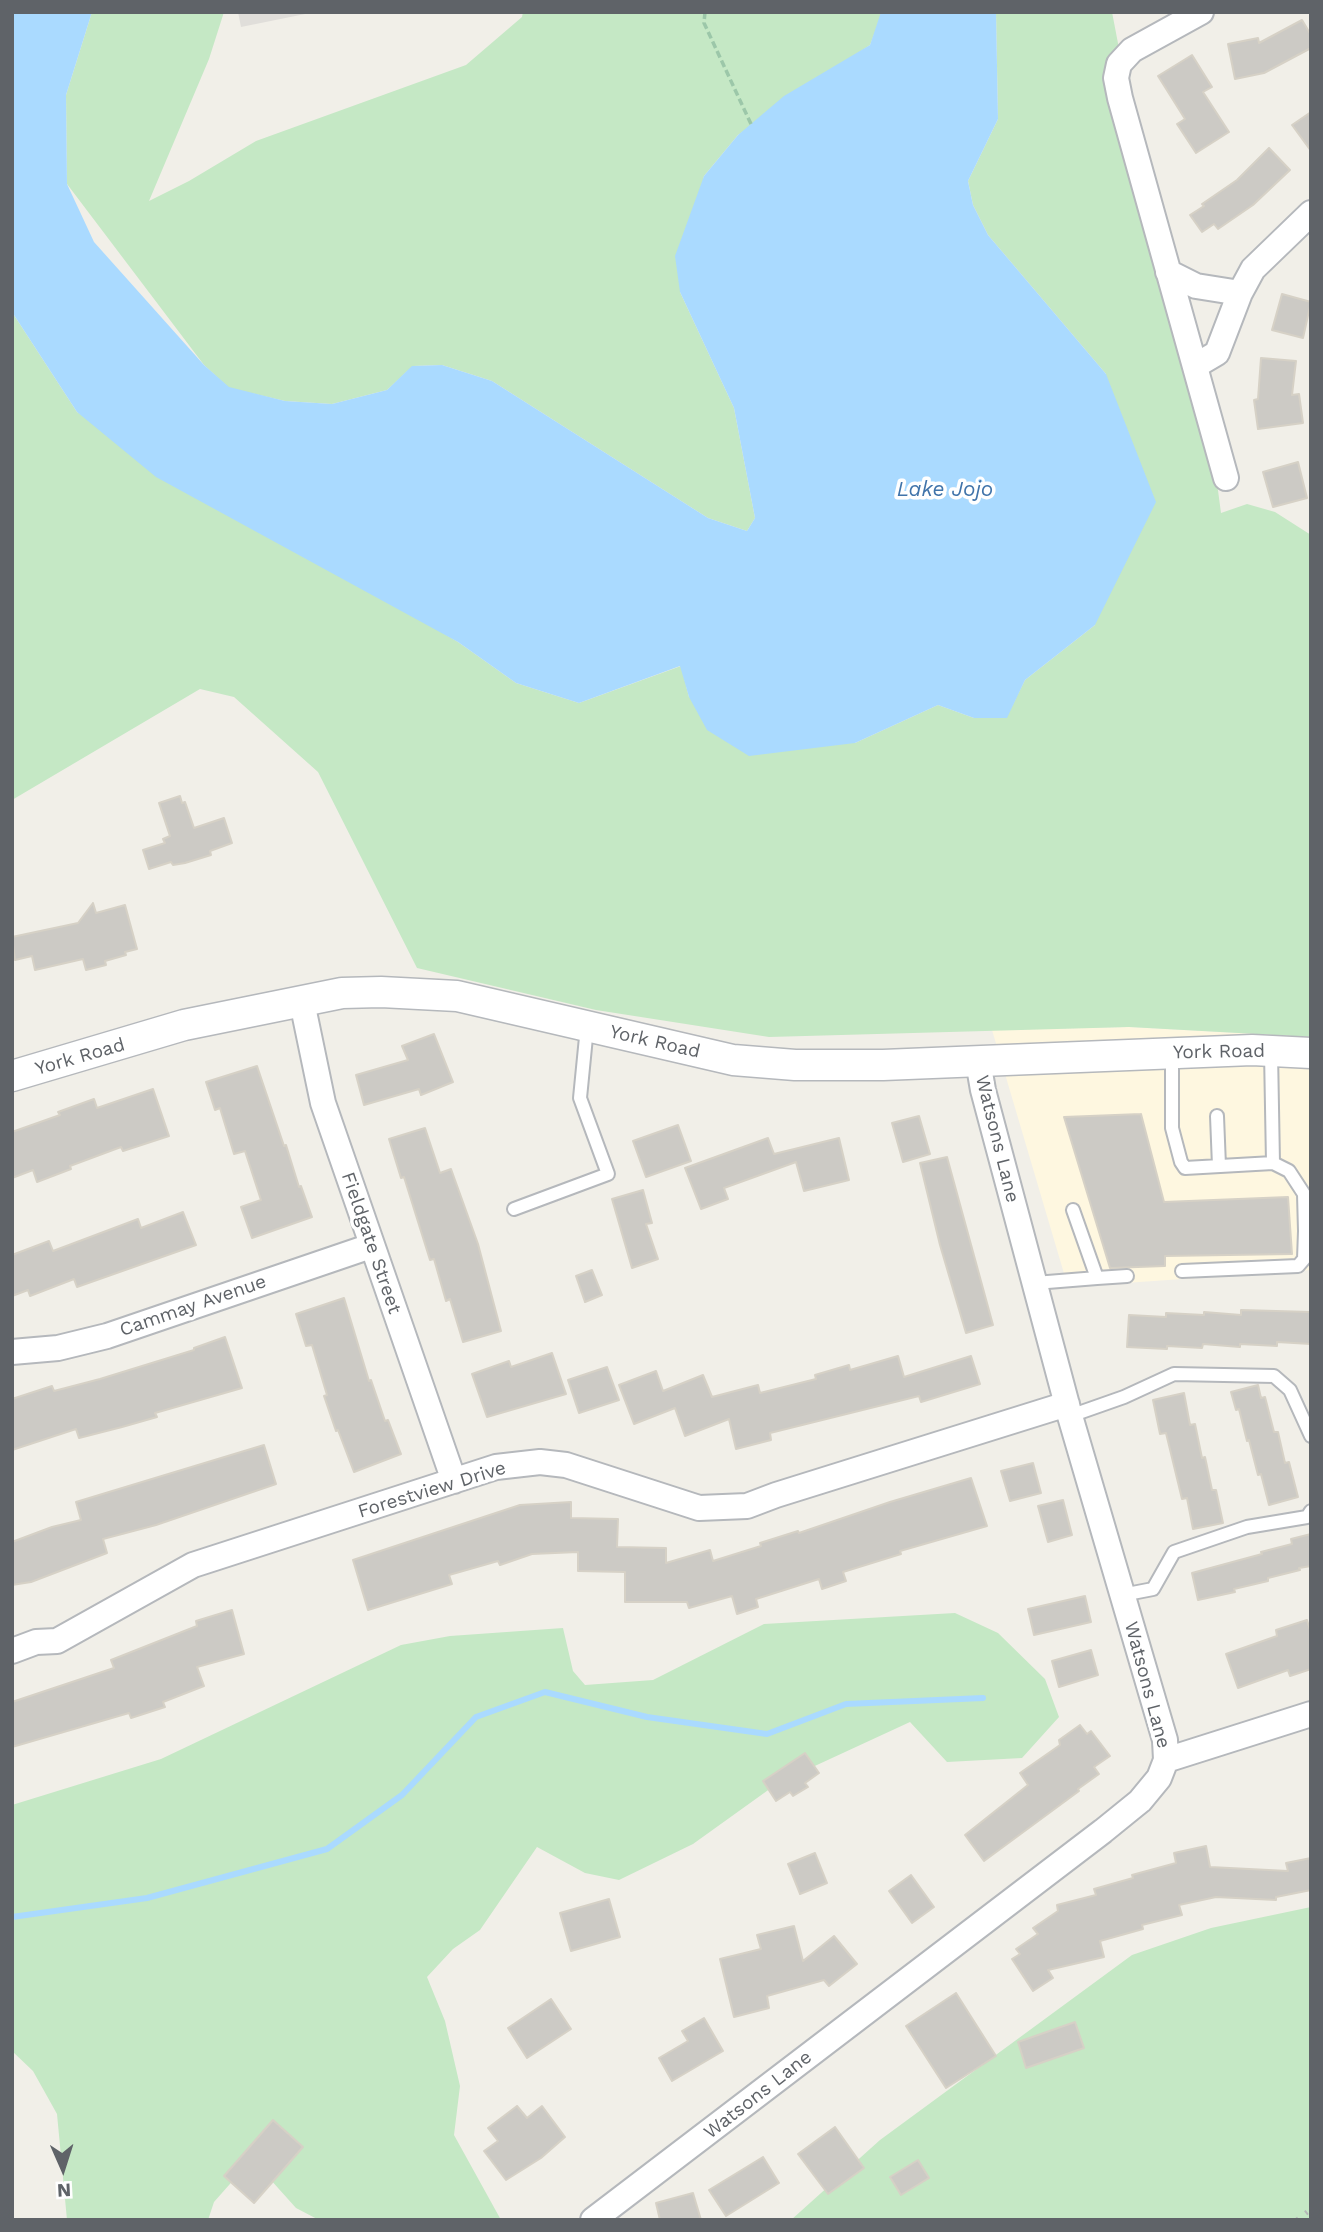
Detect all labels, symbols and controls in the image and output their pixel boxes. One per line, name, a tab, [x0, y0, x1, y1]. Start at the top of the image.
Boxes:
water label: Lake Jojo	[897, 477, 993, 503]
street label: York Road	[607, 1021, 703, 1063]
street label: York Road	[33, 1033, 127, 1081]
street label: York Road	[1173, 1040, 1265, 1064]
street label: Watsons Lane	[970, 1073, 1024, 1205]
street label: Fieldgate Street	[336, 1169, 406, 1317]
street label: Cammay Avenue	[117, 1270, 269, 1342]
street label: Forestview Drive	[355, 1457, 509, 1523]
street label: Watsons Lane	[1119, 1619, 1175, 1751]
street label: Watsons Lane	[700, 2046, 816, 2144]
north arrow	[28, 2134, 98, 2204]
text: N	[56, 2179, 72, 2202]

